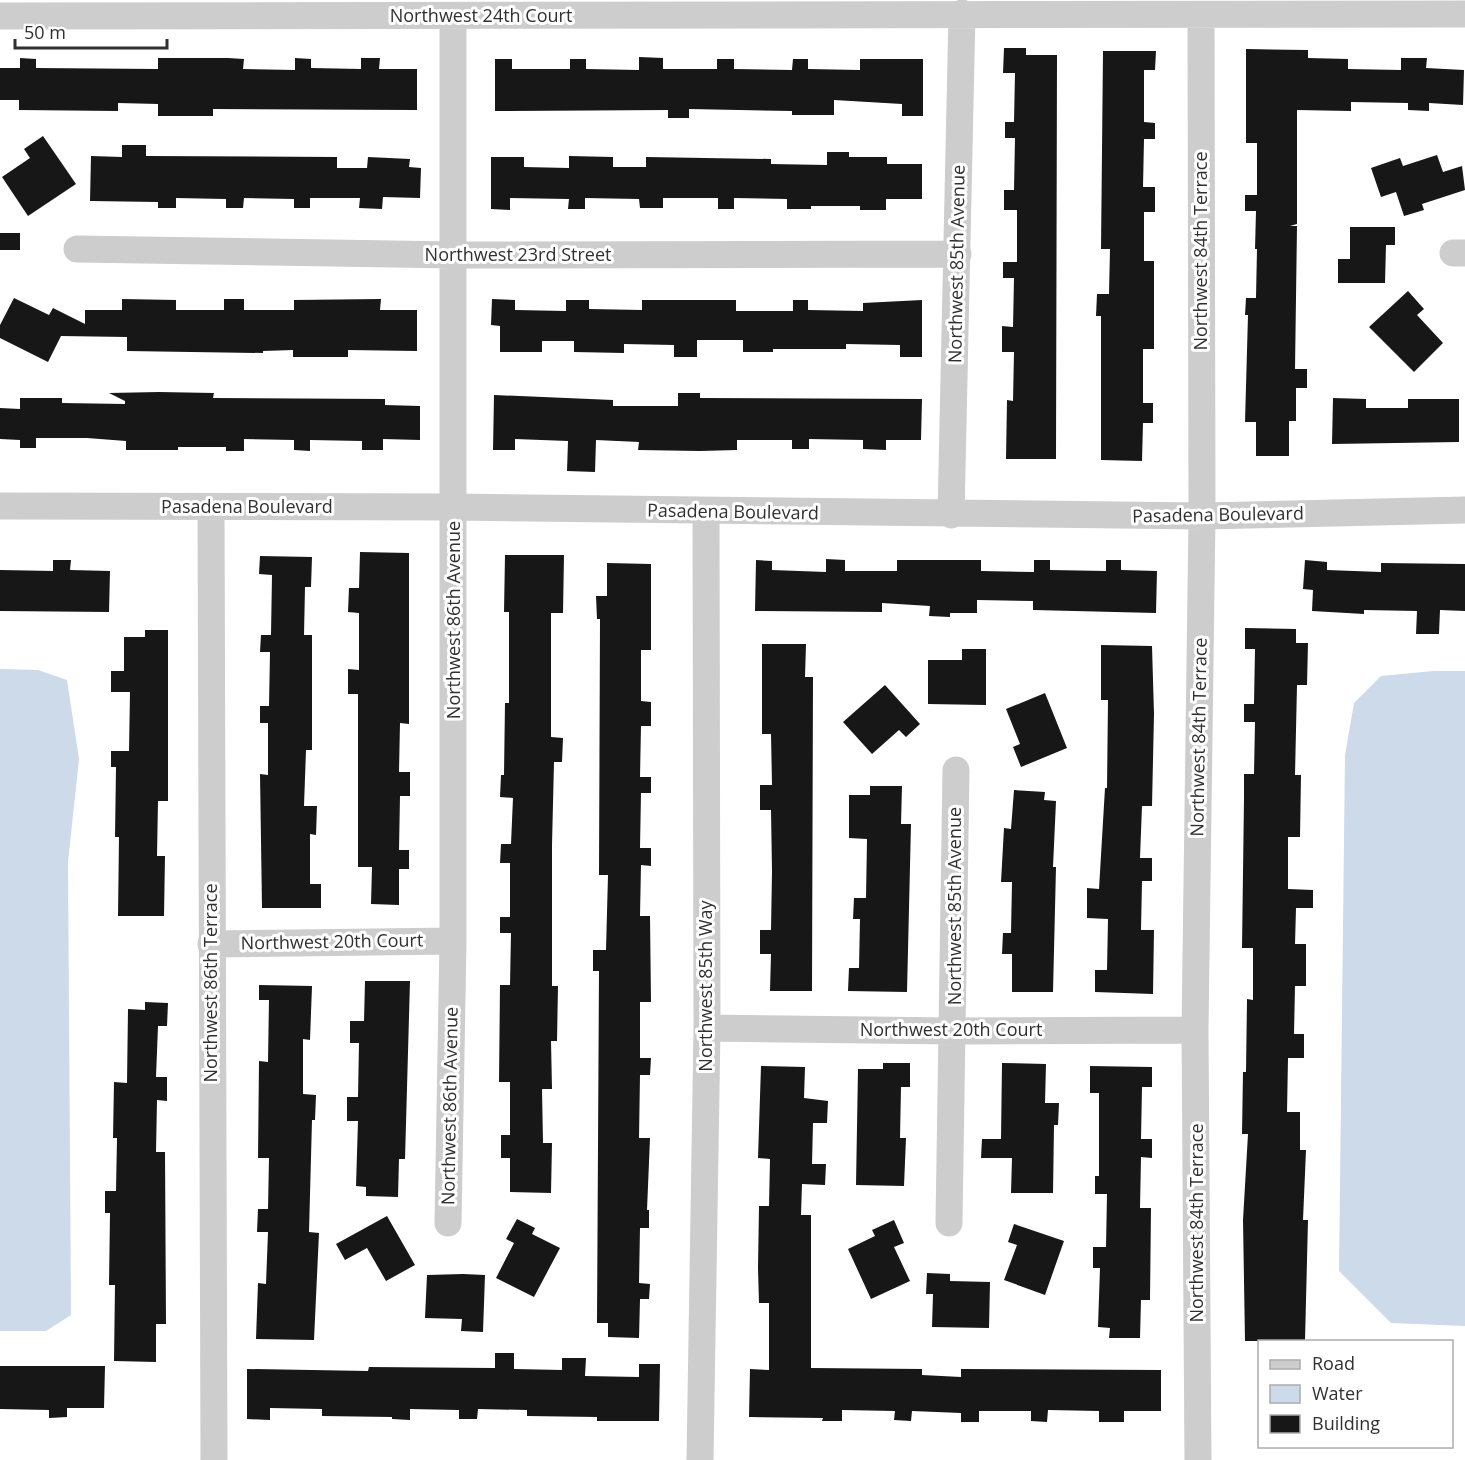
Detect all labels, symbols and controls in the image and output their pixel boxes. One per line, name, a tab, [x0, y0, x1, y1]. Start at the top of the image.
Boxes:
street label: Northwest 24th Court	[390, 3, 572, 27]
scale bar	[15, 12, 166, 50]
text: 50 m	[24, 20, 66, 44]
street label: Northwest 84th Terrace	[1188, 151, 1212, 351]
street label: Northwest 85th Avenue	[942, 165, 970, 363]
street label: Northwest 23rd Street	[425, 242, 611, 266]
street label: Pasadena Boulevard	[161, 494, 333, 518]
street label: Pasadena Boulevard	[647, 498, 819, 524]
street label: Pasadena Boulevard	[1132, 501, 1304, 527]
street label: Northwest 86th Avenue	[441, 521, 465, 719]
street label: Northwest 84th Terrace	[1184, 637, 1212, 837]
street label: Northwest 85th Avenue	[942, 807, 966, 1005]
street label: Northwest 86th Terrace	[198, 883, 222, 1083]
street label: Northwest 85th Way	[693, 899, 717, 1072]
street label: Northwest 20th Court	[240, 927, 423, 955]
street label: Northwest 86th Avenue	[435, 1007, 463, 1205]
street label: Northwest 20th Court	[860, 1017, 1042, 1041]
street label: Northwest 84th Terrace	[1184, 1123, 1208, 1323]
legend	[1258, 1340, 1453, 1448]
text: Road	[1312, 1351, 1355, 1375]
text: Water	[1312, 1381, 1363, 1405]
text: Building	[1312, 1411, 1380, 1435]

